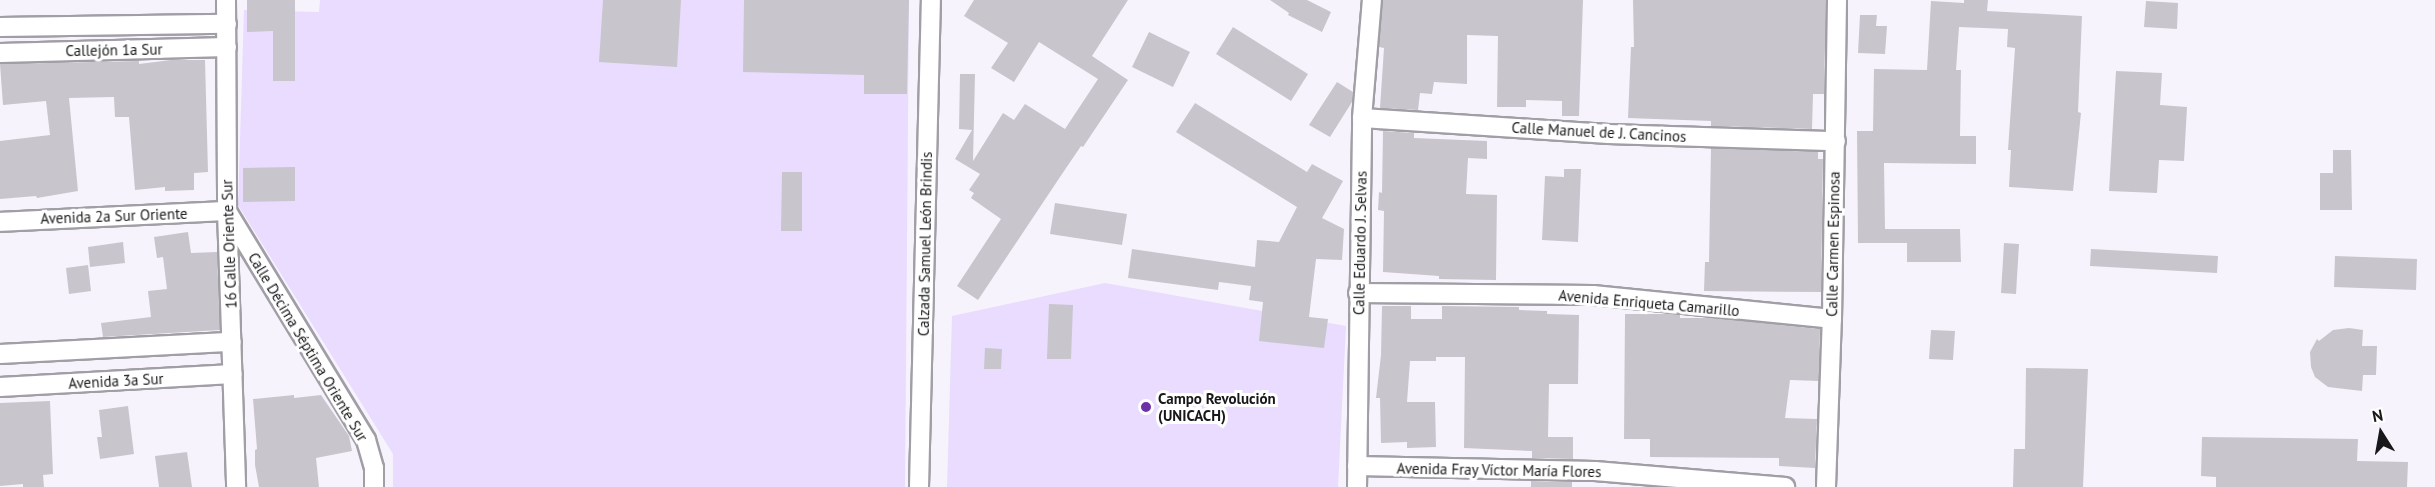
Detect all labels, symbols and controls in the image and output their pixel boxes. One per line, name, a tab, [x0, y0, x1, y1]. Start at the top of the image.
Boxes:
street label: Callejón 1a Sur	[65, 40, 163, 60]
street label: Calle Manuel de J. Cancinos	[1510, 118, 1688, 146]
street label: Calzada Samuel León Brindis	[914, 152, 936, 336]
street label: Calle Eduardo J. Selvas	[1350, 170, 1370, 316]
street label: Calle Carmen Espinosa	[1823, 171, 1843, 317]
street label: 16 Calle Oriente Sur	[218, 179, 240, 309]
street label: Avenida 2a Sur Oriente	[40, 204, 188, 228]
street label: Calle Décima Séptima Oriente Sur	[244, 249, 372, 445]
street label: Avenida Enriqueta Camarillo	[1558, 286, 1740, 320]
street label: Avenida 3a Sur	[68, 370, 164, 392]
place label: Campo Revolución (UNICACH)	[1158, 389, 1276, 424]
marker: Campo Revolución (UNICACH)	[1139, 400, 1153, 414]
north arrow	[2351, 403, 2411, 463]
text: N	[2370, 405, 2385, 426]
street label: Avenida Fray Víctor María Flores	[1396, 459, 1602, 481]

